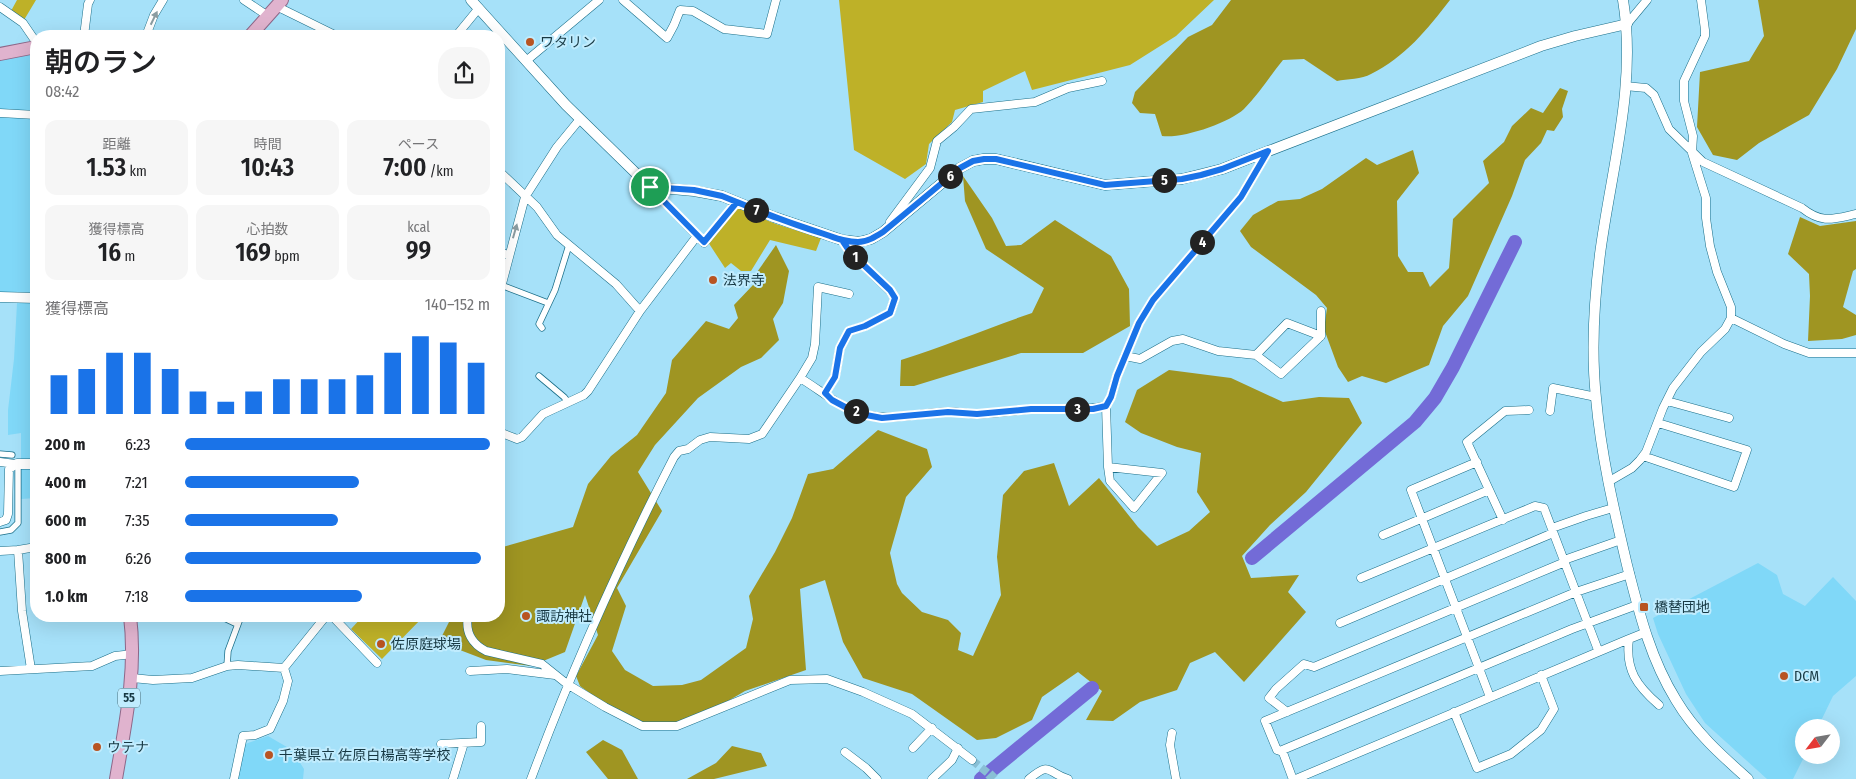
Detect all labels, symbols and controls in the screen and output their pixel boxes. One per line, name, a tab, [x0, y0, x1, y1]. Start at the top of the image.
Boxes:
one-way arrow	[150, 11, 158, 25]
place label: ワタリン	[540, 34, 596, 51]
marker: ワタリン	[524, 36, 536, 48]
text: 朝のラン	[45, 46, 157, 79]
button: share	[438, 47, 490, 99]
text: 08:42	[45, 82, 79, 101]
text: 距離	[103, 136, 131, 153]
text: 時間	[254, 136, 282, 153]
text: ペース	[398, 136, 439, 153]
text: 1.53	[86, 153, 126, 183]
text: 10:43	[241, 153, 294, 183]
text: 7:00	[383, 153, 427, 183]
text: km	[126, 163, 147, 180]
text: /km	[427, 163, 454, 180]
pin: 6	[938, 164, 962, 188]
pin	[629, 166, 671, 208]
text: 6	[947, 168, 954, 185]
pin: 5	[1152, 168, 1176, 192]
text: 5	[1161, 172, 1168, 189]
icon: arrive	[636, 173, 664, 201]
pin: 7	[744, 198, 768, 222]
text: 7	[754, 202, 759, 219]
text: kcal	[407, 219, 430, 236]
text: 獲得標高	[89, 221, 145, 238]
text: 心拍数	[247, 221, 289, 238]
one-way arrow	[512, 223, 520, 238]
pin: 4	[1190, 230, 1214, 254]
text: 4	[1199, 234, 1206, 251]
text: 99	[406, 236, 431, 266]
text: 16	[98, 238, 121, 268]
text: 169	[235, 238, 271, 268]
pin: 1	[842, 244, 868, 270]
text: m	[121, 248, 135, 265]
text: bpm	[271, 248, 300, 265]
text: 1	[853, 249, 858, 266]
place label: 法界寺	[723, 272, 765, 289]
marker: 法界寺	[707, 274, 719, 286]
text: 140–152 m	[425, 295, 490, 314]
text: 獲得標高	[45, 299, 109, 318]
pin: 3	[1064, 396, 1090, 422]
pin: 2	[844, 398, 868, 424]
text: 3	[1074, 401, 1081, 418]
text: 2	[853, 403, 860, 420]
text: 200 m	[45, 435, 85, 454]
text: 6:23	[125, 435, 151, 454]
text: 400 m	[45, 473, 86, 492]
text: 7:21	[125, 473, 148, 492]
text: 600 m	[45, 511, 86, 530]
text: 7:35	[125, 511, 150, 530]
text: 800 m	[45, 549, 86, 568]
text: 6:26	[125, 549, 151, 568]
text: 1.0 km	[45, 587, 88, 606]
text: 7:18	[125, 587, 148, 606]
place label: 橋替団地	[1654, 599, 1710, 616]
marker: 橋替団地	[1638, 601, 1650, 613]
place label: 諏訪神社	[536, 608, 592, 625]
marker: 諏訪神社	[520, 610, 532, 622]
place label: 佐原庭球場	[391, 636, 461, 653]
marker: 佐原庭球場	[375, 638, 387, 650]
place label: DCM	[1794, 668, 1819, 685]
marker: DCM	[1778, 670, 1790, 682]
road number: 55	[118, 688, 140, 708]
north arrow	[1795, 719, 1840, 764]
map controls	[1795, 719, 1840, 764]
place label: ウテナ	[107, 739, 149, 756]
marker: ウテナ	[91, 741, 103, 753]
place label: 千葉県立 佐原白楊高等学校	[279, 747, 450, 764]
marker: 千葉県立 佐原白楊高等学校	[263, 749, 275, 761]

